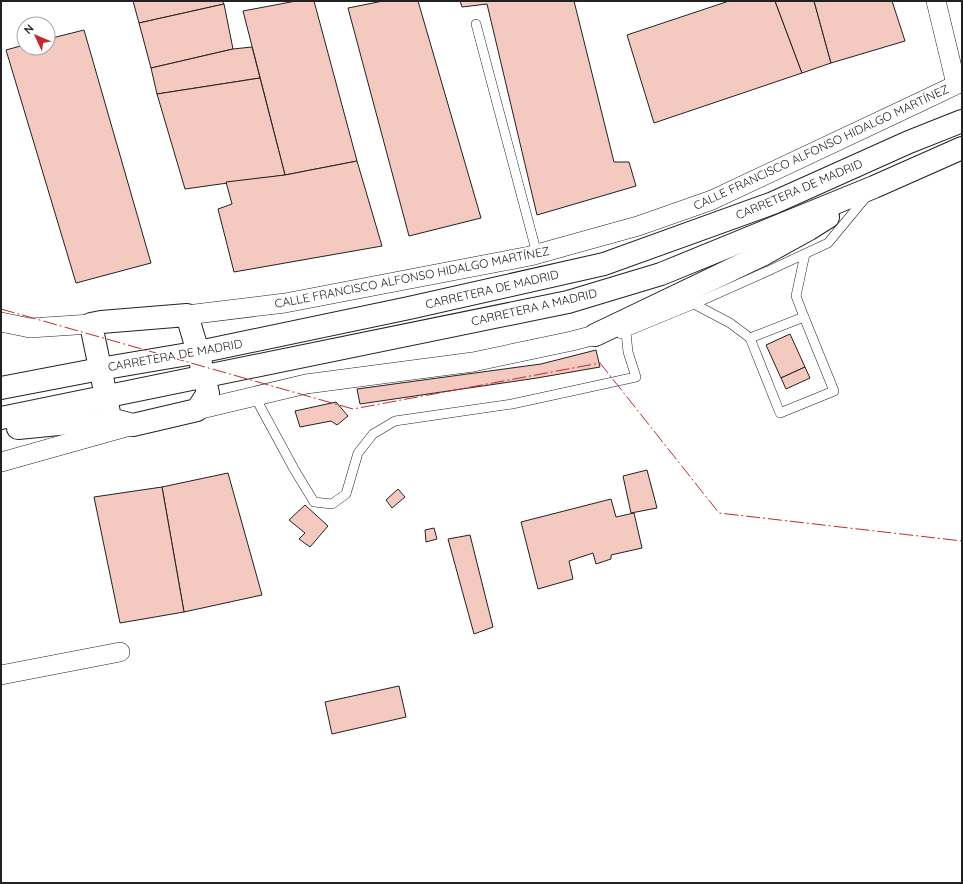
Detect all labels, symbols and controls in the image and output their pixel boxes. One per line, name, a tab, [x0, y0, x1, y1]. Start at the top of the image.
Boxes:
north arrow	[16, 16, 56, 56]
text: N	[21, 21, 37, 37]
street label: CALLE FRANCISCO ALFONSO HIDALGO MARTÍNEZ	[691, 81, 951, 213]
street label: CARRETERA DE MADRID	[733, 155, 865, 223]
street label: CALLE FRANCISCO ALFONSO HIDALGO MARTÍNEZ	[273, 243, 551, 311]
street label: CARRETERA DE MADRID	[424, 266, 560, 312]
street label: CARRETERA A MADRID	[470, 285, 599, 329]
street label: CARRETERA DE MADRID	[107, 336, 244, 374]

